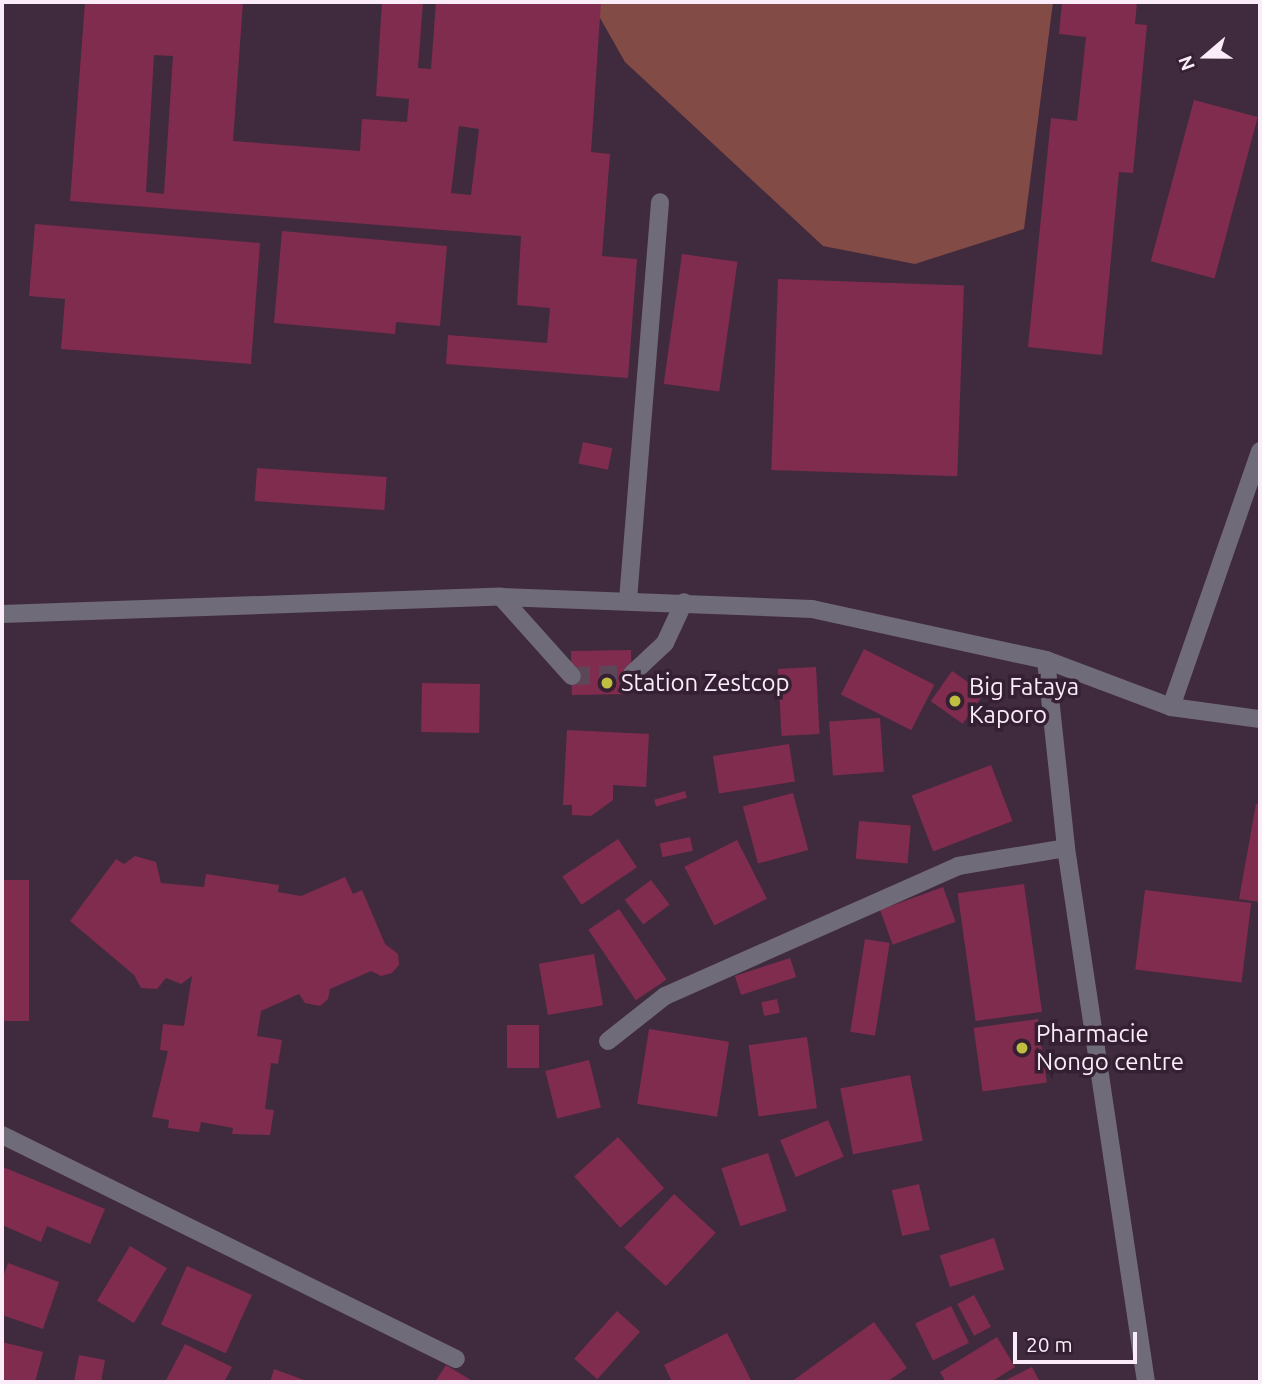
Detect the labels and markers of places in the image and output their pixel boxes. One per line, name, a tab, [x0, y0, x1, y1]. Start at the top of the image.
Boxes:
place label: Station Zestcop	[621, 669, 790, 697]
place label: Big Fataya Kaporo	[969, 673, 1079, 729]
marker: Station Zestcop	[599, 675, 615, 691]
marker: Big Fataya Kaporo	[947, 693, 963, 709]
place label: Pharmacie Nongo centre	[1036, 1020, 1184, 1076]
marker: Pharmacie Nongo centre	[1014, 1040, 1030, 1056]

